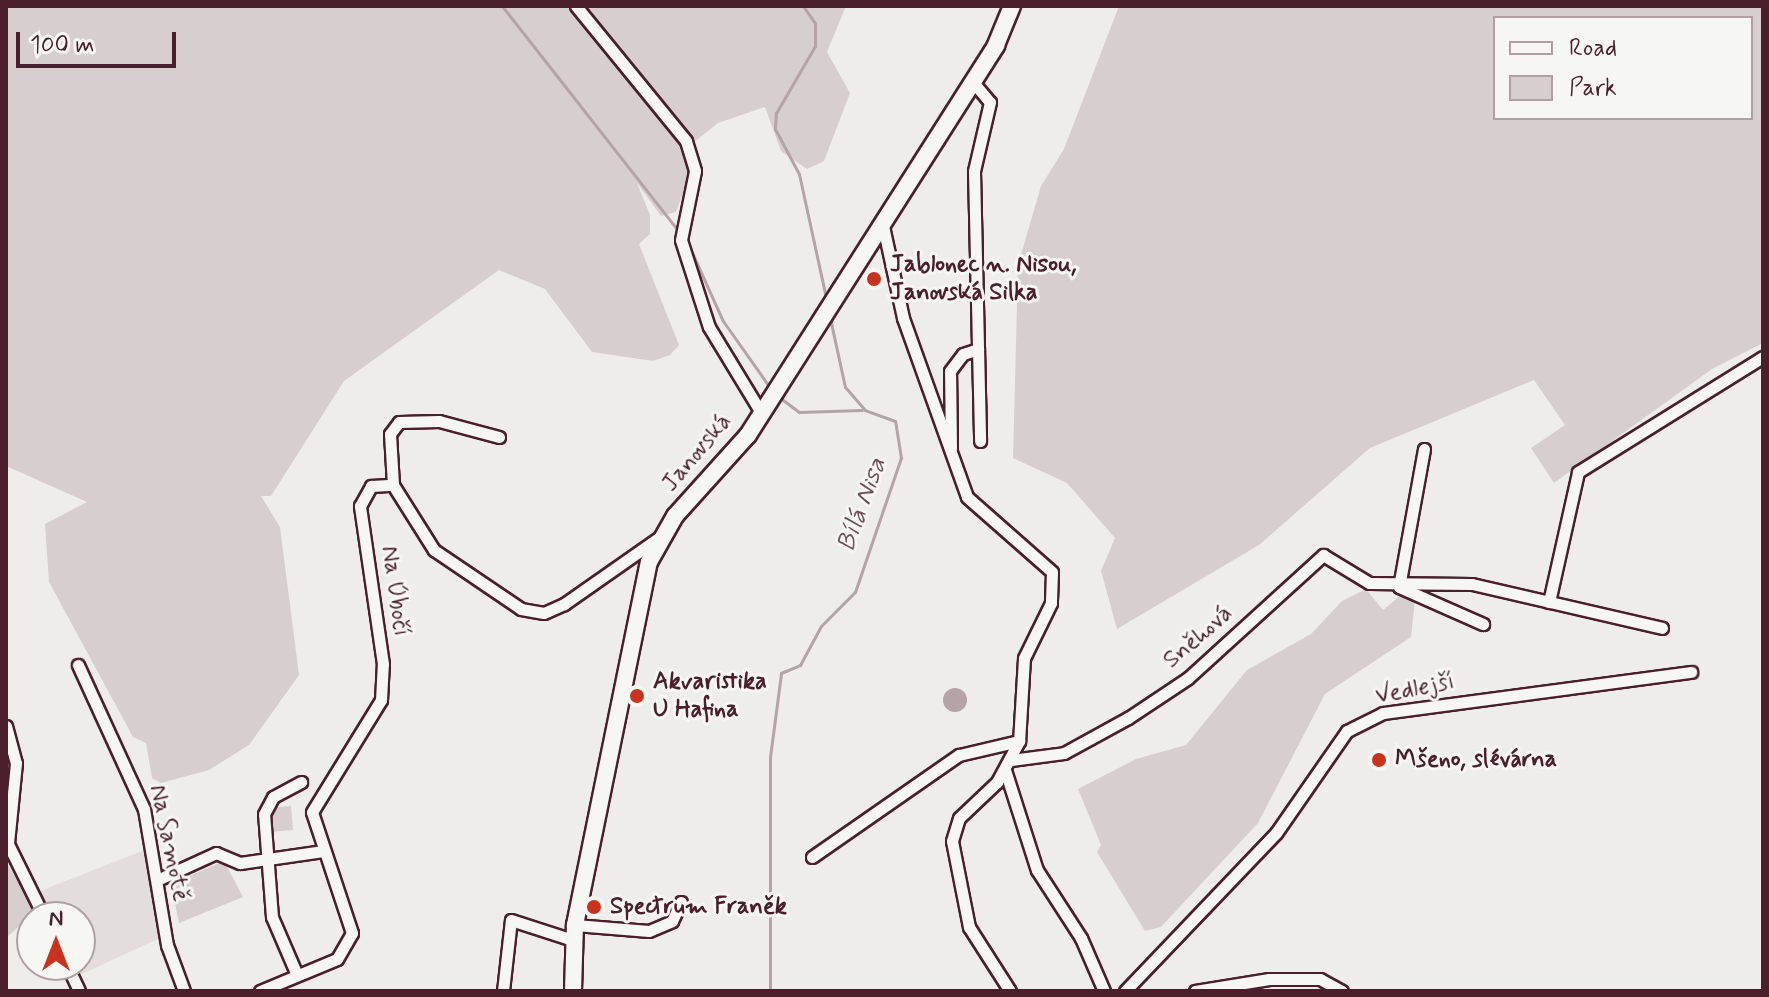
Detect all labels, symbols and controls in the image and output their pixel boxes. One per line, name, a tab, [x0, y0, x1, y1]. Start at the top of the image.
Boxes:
scale bar	[20, 16, 180, 66]
legend	[1493, 16, 1753, 120]
text: 100 m	[30, 30, 94, 61]
text: Road	[1569, 33, 1617, 64]
text: Park	[1569, 73, 1617, 104]
place label: Jablonec n. Nisou, Janovská Silka	[890, 251, 1070, 307]
marker: Jablonec n. Nisou, Janovská Silka	[865, 270, 883, 288]
street label: Janovská	[656, 408, 738, 498]
water label: Bílá Nisa	[832, 454, 894, 556]
street label: Na Úbočí	[374, 544, 416, 638]
street label: Sněhová	[1158, 599, 1238, 675]
street label: Vedlejší	[1373, 667, 1457, 711]
place label: Akvaristika U Hafina	[653, 668, 767, 724]
marker: Akvaristika U Hafina	[628, 687, 646, 705]
place label: Mšeno, slévárna	[1395, 746, 1557, 774]
marker: Mšeno, slévárna	[1370, 751, 1388, 769]
street label: Na Samotě	[143, 784, 195, 902]
place label: Spectrum Franěk	[610, 893, 792, 921]
marker: Spectrum Franěk	[585, 898, 603, 916]
north arrow	[16, 901, 96, 981]
text: N	[49, 905, 63, 933]

